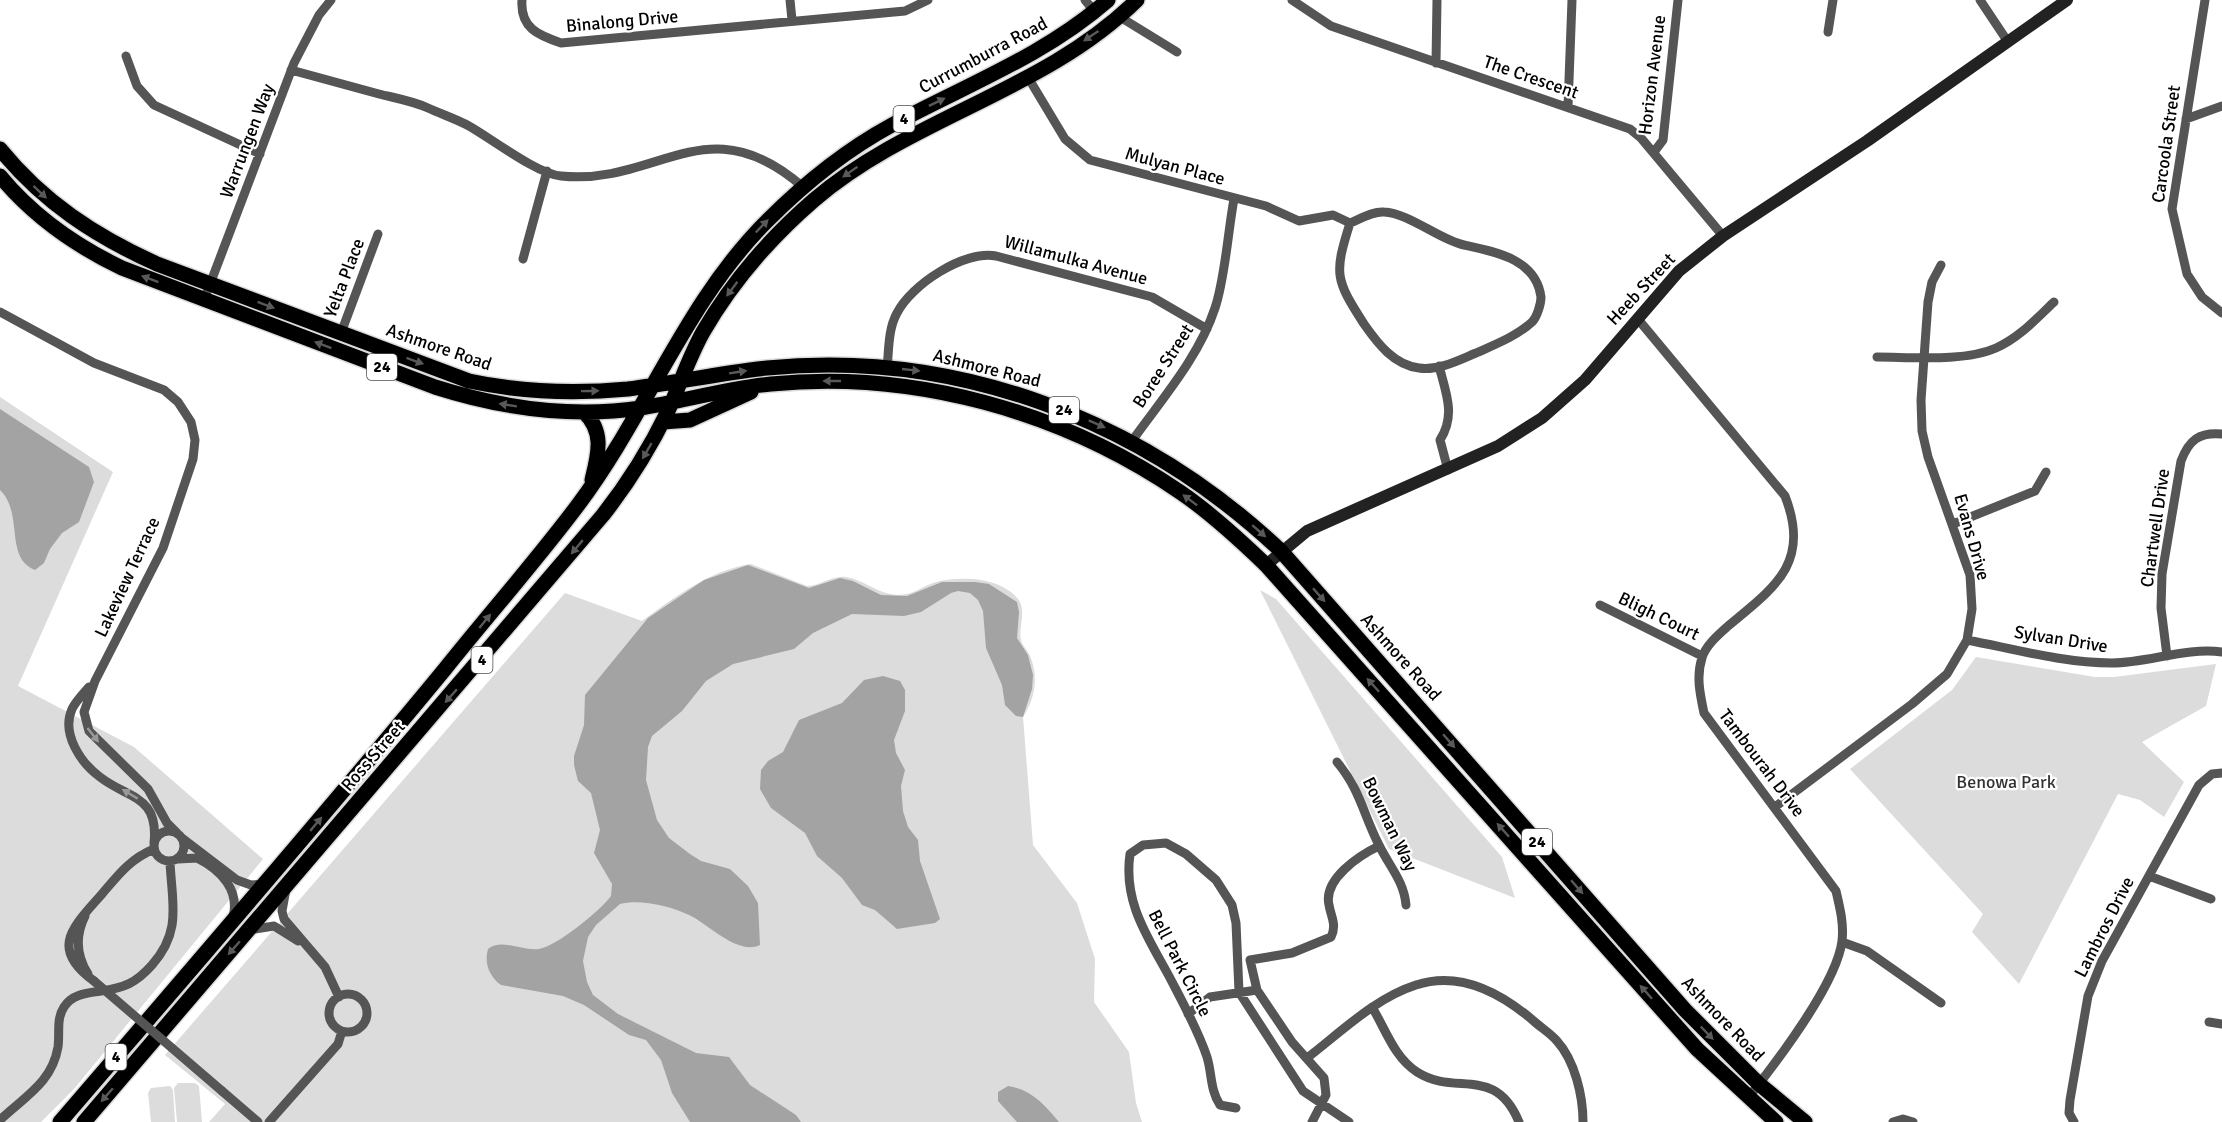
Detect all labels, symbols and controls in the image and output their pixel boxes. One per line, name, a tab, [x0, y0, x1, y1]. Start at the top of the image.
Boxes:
street label: Binalong Drive	[565, 5, 679, 37]
street label: Currumburra Road	[915, 12, 1051, 98]
street label: Horizon Avenue	[1634, 14, 1670, 136]
one-way arrow	[1083, 31, 1100, 42]
street label: The Crescent	[1481, 50, 1581, 104]
street label: Warrungen Way	[215, 80, 279, 201]
street label: Carcoola Street	[2147, 84, 2185, 204]
one-way arrow	[929, 98, 946, 107]
road number: 4	[894, 106, 914, 132]
street label: Mulyan Place	[1123, 142, 1227, 190]
one-way arrow	[842, 167, 859, 178]
one-way arrow	[32, 184, 46, 198]
one-way arrow	[755, 219, 769, 234]
street label: Willamulka Avenue	[1002, 230, 1150, 290]
street label: Yelta Place	[319, 235, 369, 321]
street label: Heeb Street	[1602, 248, 1680, 330]
one-way arrow	[140, 274, 158, 284]
one-way arrow	[726, 281, 738, 297]
one-way arrow	[257, 300, 275, 310]
street label: Ashmore Road	[383, 319, 495, 375]
street label: Boree Street	[1128, 320, 1198, 412]
one-way arrow	[314, 339, 332, 349]
street label: Ashmore Road	[931, 344, 1043, 392]
road number: 24	[367, 354, 397, 380]
one-way arrow	[406, 357, 424, 366]
one-way arrow	[901, 365, 920, 375]
one-way arrow	[729, 367, 748, 376]
one-way arrow	[823, 376, 842, 386]
one-way arrow	[581, 386, 600, 396]
road number: 24	[1049, 397, 1079, 423]
one-way arrow	[498, 401, 517, 410]
one-way arrow	[1088, 420, 1106, 430]
one-way arrow	[642, 443, 652, 460]
street label: Chartwell Drive	[2136, 467, 2174, 589]
street label: Evans Drive	[1949, 491, 1995, 583]
one-way arrow	[1183, 494, 1198, 506]
street label: Lakeview Terrace	[89, 513, 165, 641]
one-way arrow	[1251, 524, 1266, 537]
one-way arrow	[571, 539, 584, 554]
one-way arrow	[1313, 587, 1326, 603]
street label: Bligh Court	[1615, 587, 1703, 645]
street label: Ashmore Road	[1356, 609, 1446, 705]
one-way arrow	[478, 613, 491, 629]
street label: Sylvan Drive	[2013, 621, 2109, 657]
road number: 4	[472, 647, 492, 673]
one-way arrow	[1366, 677, 1380, 692]
one-way arrow	[445, 688, 458, 703]
street label: Tambourah Drive	[1714, 705, 1810, 821]
street label: Ross Street	[336, 716, 410, 796]
one-way arrow	[87, 727, 99, 742]
one-way arrow	[1442, 733, 1455, 748]
park label: Benowa Park	[1956, 771, 2056, 793]
street label: Bowman Way	[1358, 773, 1423, 875]
one-way arrow	[122, 788, 138, 799]
one-way arrow	[309, 817, 322, 832]
one-way arrow	[1497, 823, 1510, 838]
road number: 24	[1522, 829, 1552, 855]
street label: Lambros Drive	[2069, 873, 2139, 981]
one-way arrow	[1570, 879, 1583, 894]
street label: Bell Park Circle	[1144, 906, 1216, 1020]
one-way arrow	[228, 940, 241, 955]
street label: Ashmore Road	[1677, 972, 1769, 1066]
one-way arrow	[1640, 985, 1653, 1000]
one-way arrow	[1700, 1025, 1714, 1039]
road number: 4	[106, 1044, 126, 1070]
one-way arrow	[101, 1087, 114, 1102]

